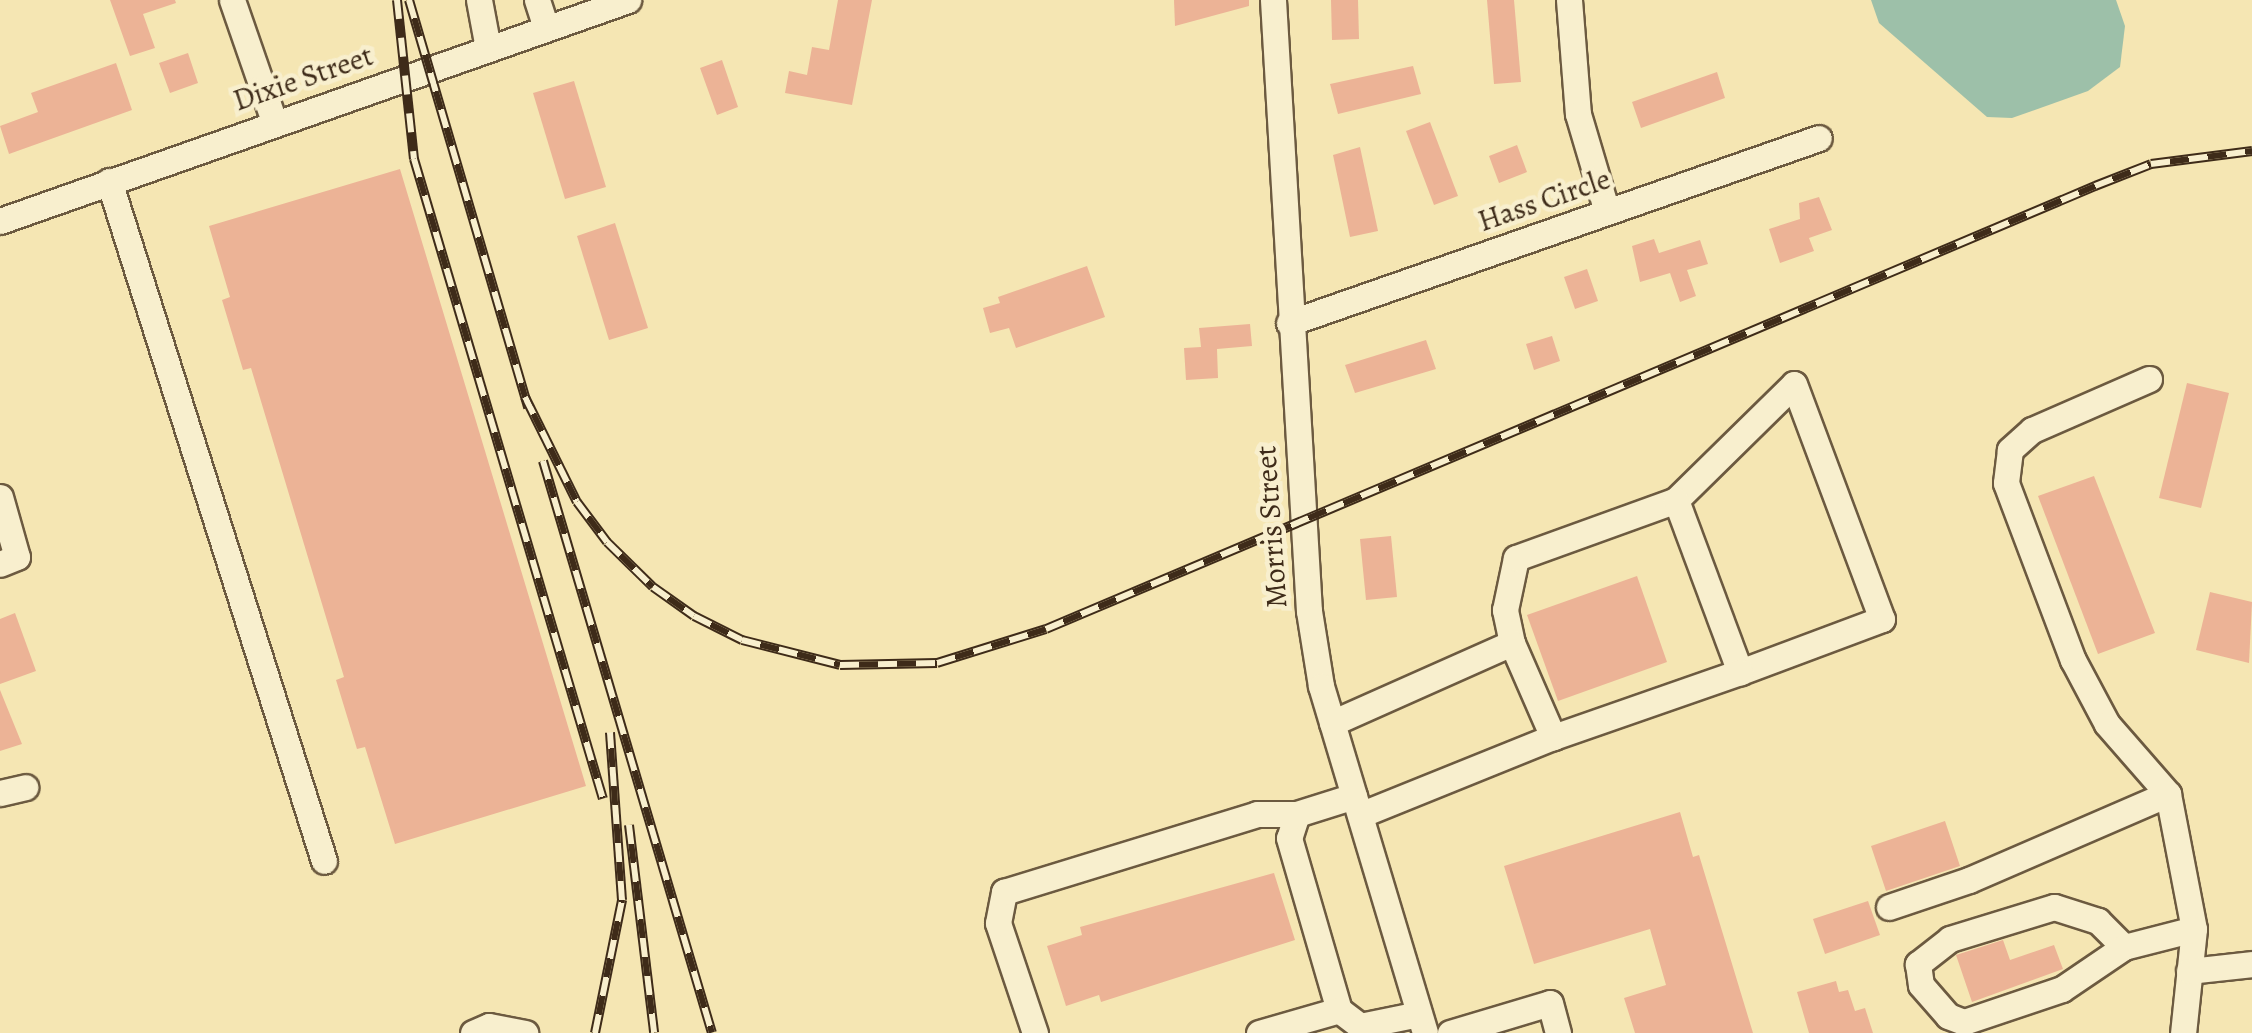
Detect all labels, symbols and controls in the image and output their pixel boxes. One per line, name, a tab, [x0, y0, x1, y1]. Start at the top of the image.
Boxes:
street label: Dixie Street	[228, 37, 378, 119]
street label: Hass Circle	[1473, 161, 1615, 239]
street label: Morris Street	[1247, 444, 1295, 610]

